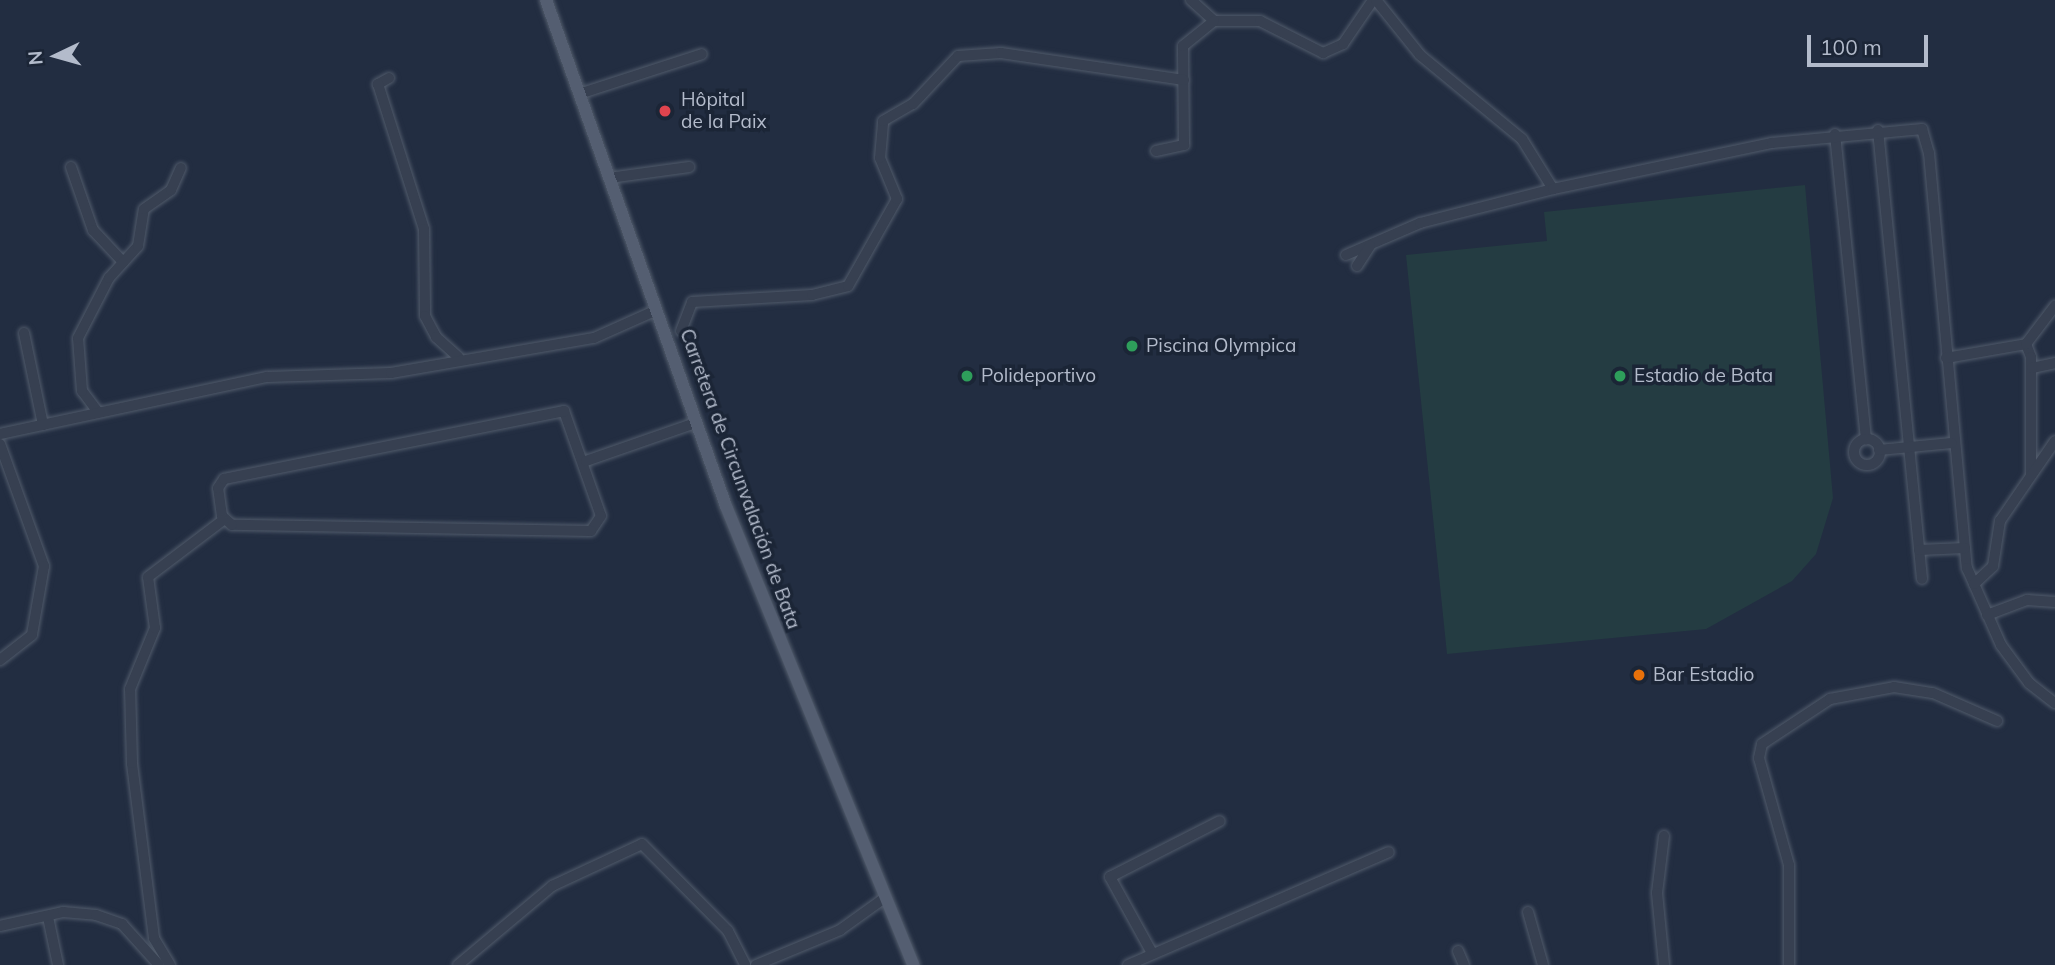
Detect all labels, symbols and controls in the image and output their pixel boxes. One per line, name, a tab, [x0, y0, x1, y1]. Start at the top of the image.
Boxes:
north arrow	[21, 21, 91, 91]
scale bar	[1810, 21, 1931, 65]
text: 100 m	[1820, 34, 1882, 60]
text: N	[23, 50, 48, 66]
place label: Hôpital de la Paix	[681, 89, 767, 133]
marker: Hôpital de la Paix	[655, 101, 675, 121]
street label: Carretera de Circunvalación de Bata	[675, 326, 805, 632]
place label: Piscina Olympica	[1146, 335, 1296, 357]
marker: Piscina Olympica	[1124, 338, 1140, 354]
place label: Polideportivo	[981, 365, 1096, 387]
place label: Estadio de Bata	[1634, 365, 1773, 387]
marker: Polideportivo	[959, 368, 975, 384]
marker: Estadio de Bata	[1612, 368, 1628, 384]
place label: Bar Estadio	[1653, 664, 1754, 686]
marker: Bar Estadio	[1631, 667, 1647, 683]

